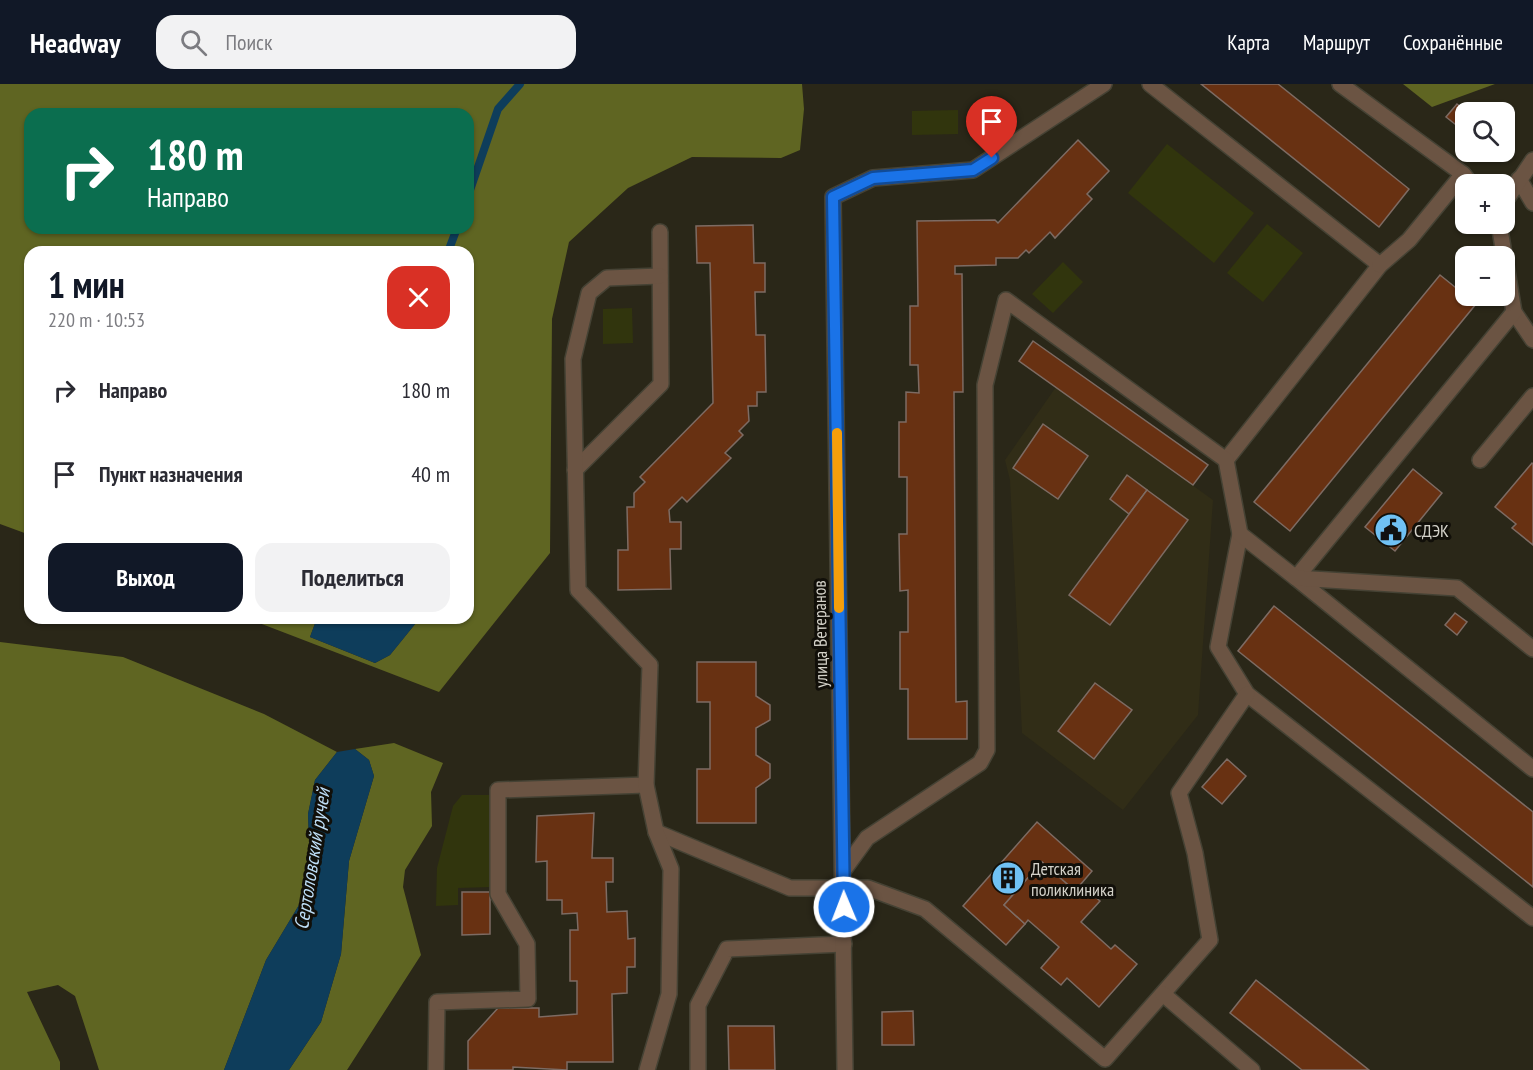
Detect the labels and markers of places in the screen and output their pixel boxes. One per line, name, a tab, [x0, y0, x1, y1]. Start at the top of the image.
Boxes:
pin	[966, 96, 1017, 158]
public building icon: СДЭК	[1373, 512, 1409, 548]
place label: СДЭК	[1414, 519, 1449, 542]
place label: Детская поликлиника	[1031, 857, 1114, 901]
building icon: Детская поликлиника	[990, 860, 1026, 896]

